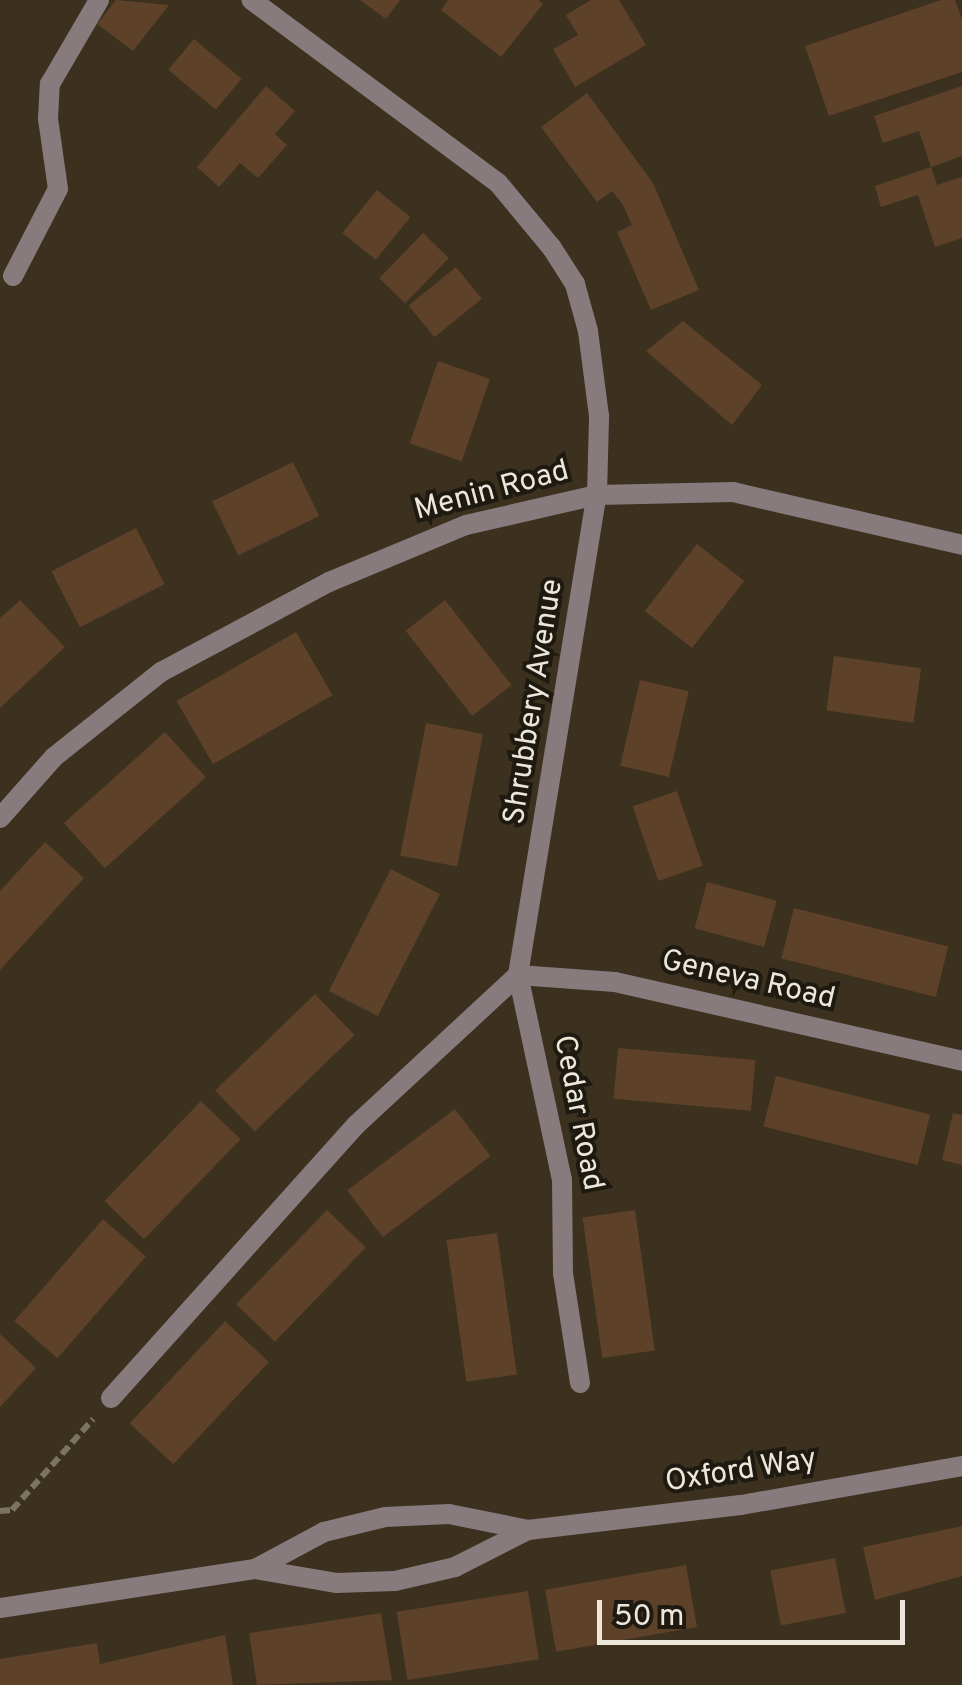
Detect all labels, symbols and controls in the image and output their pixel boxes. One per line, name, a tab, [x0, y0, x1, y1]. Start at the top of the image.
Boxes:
street label: Menin Road	[411, 454, 573, 530]
street label: Shrubbery Avenue	[498, 576, 572, 828]
street label: Geneva Road	[658, 944, 838, 1018]
street label: Cedar Road	[544, 1032, 610, 1194]
street label: Oxford Way	[663, 1442, 819, 1502]
scale bar	[602, 1580, 910, 1642]
text: 50 m	[614, 1599, 684, 1636]

